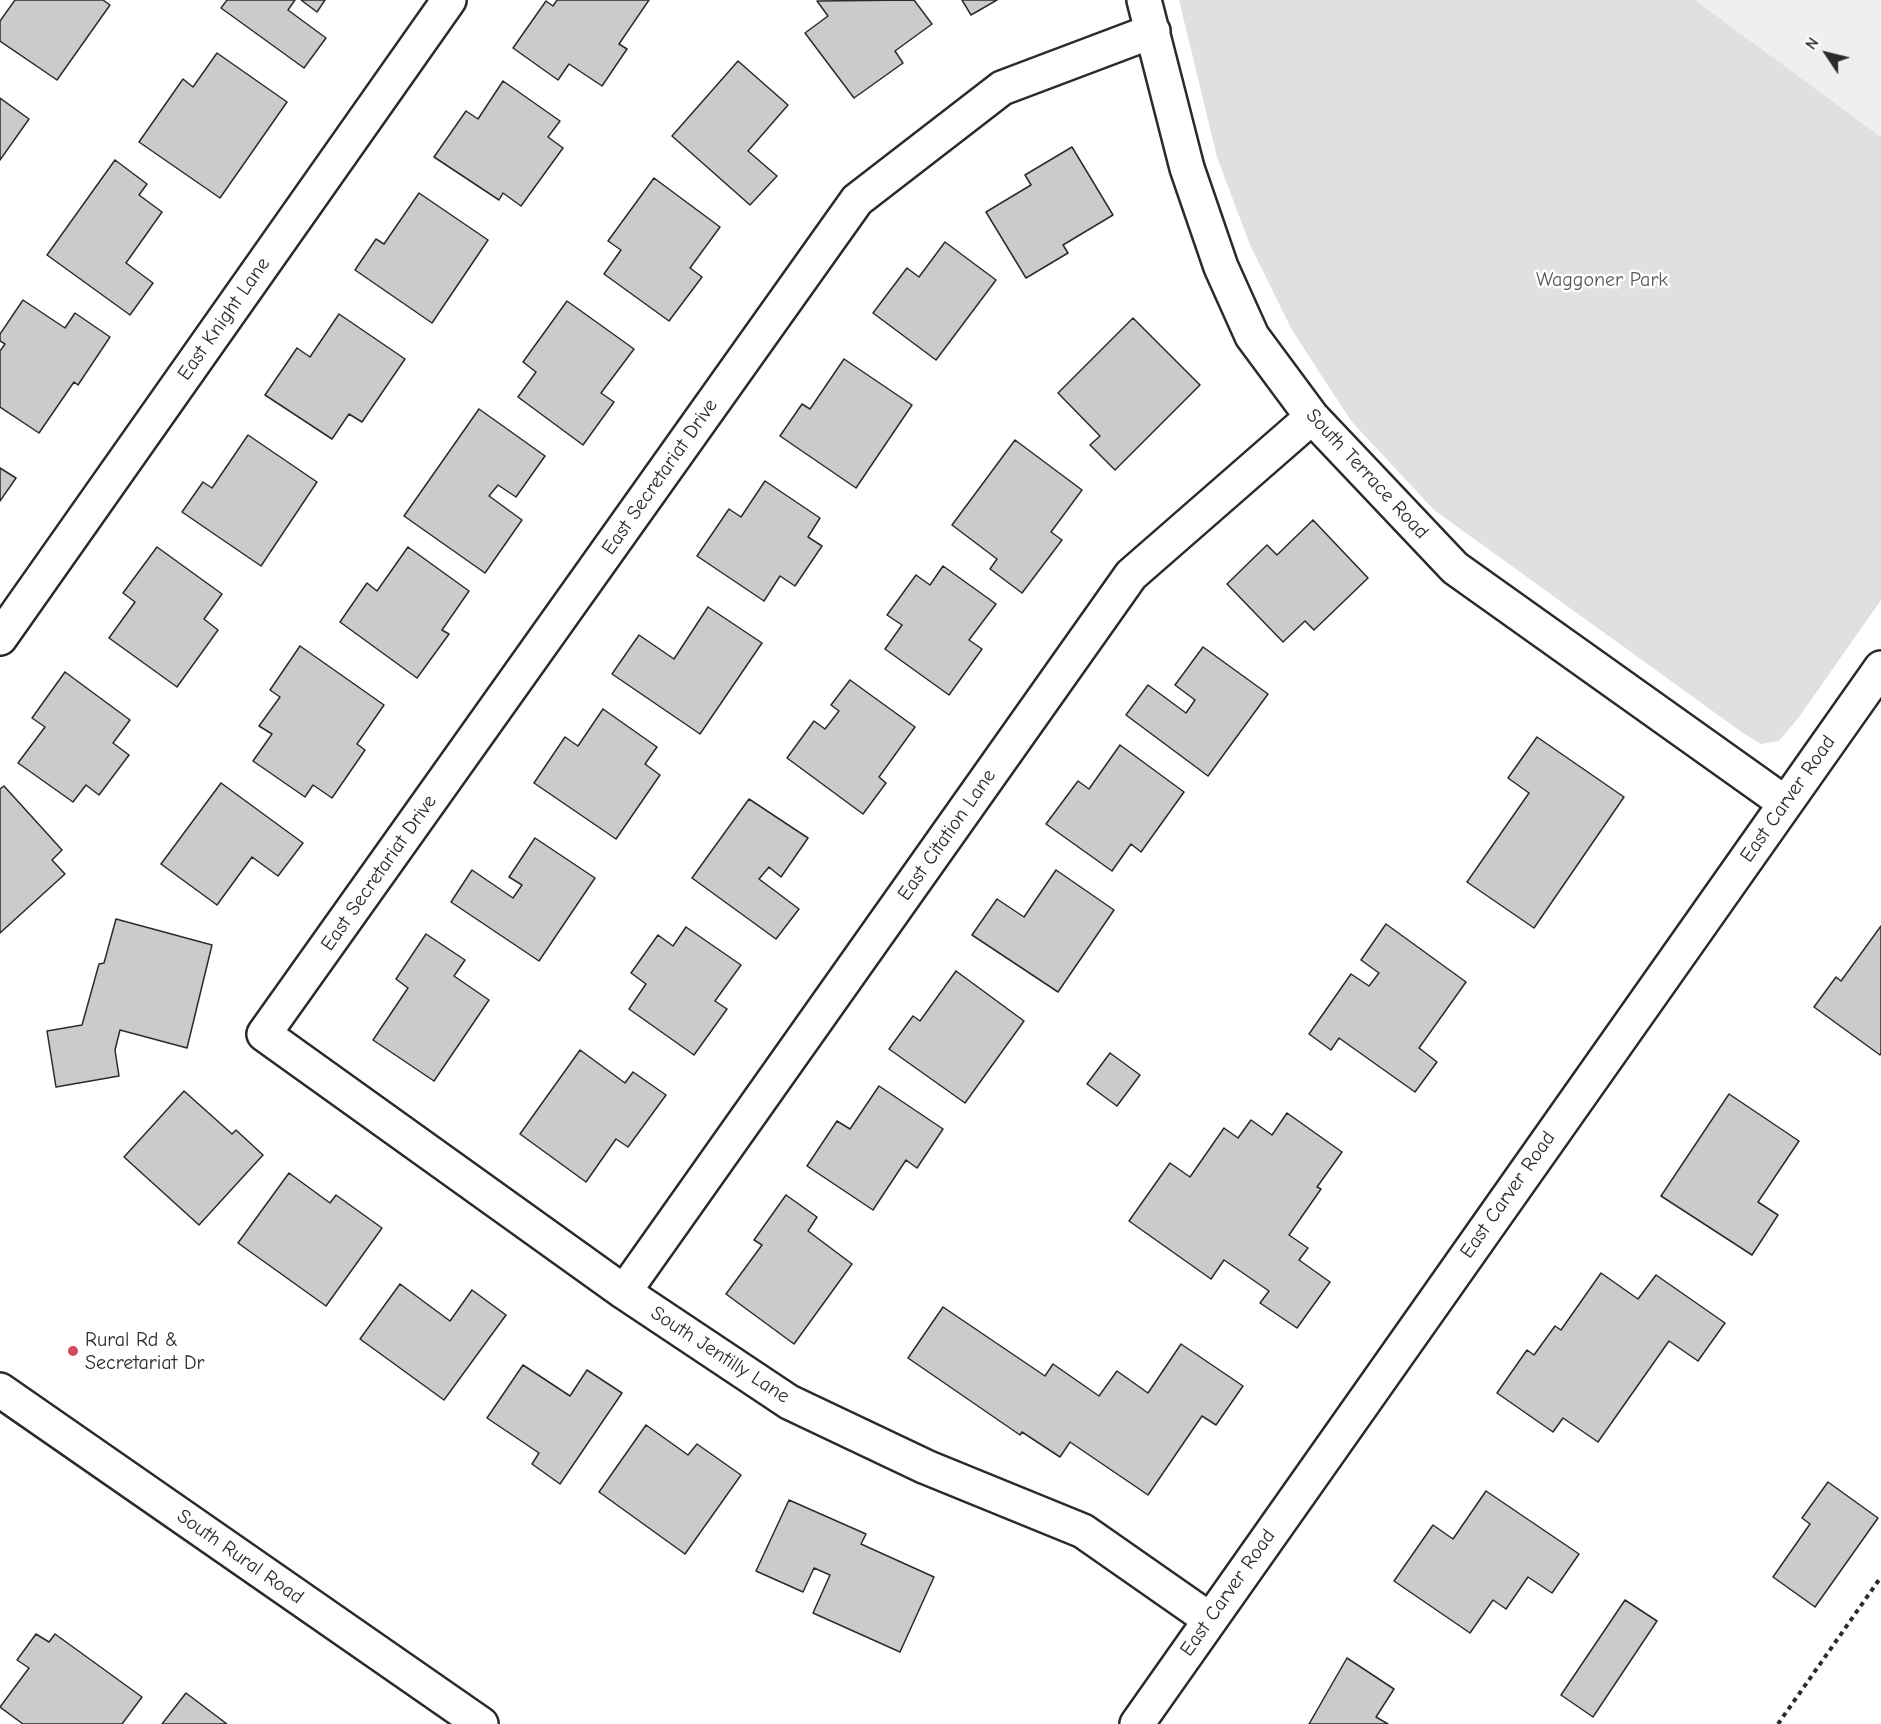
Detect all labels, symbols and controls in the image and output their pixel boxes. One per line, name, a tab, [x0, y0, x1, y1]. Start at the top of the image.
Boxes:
north arrow	[1797, 24, 1857, 84]
text: N	[1802, 34, 1823, 53]
street label: East Knight Lane	[173, 253, 275, 385]
park label: Waggoner Park	[1536, 268, 1668, 292]
street label: East Secretariat Drive	[597, 394, 723, 560]
street label: South Terrace Road	[1301, 404, 1433, 544]
street label: East Carver Road	[1735, 731, 1841, 867]
street label: East Citation Lane	[893, 765, 1001, 905]
street label: East Secretariat Drive	[316, 790, 442, 956]
street label: East Carver Road	[1455, 1127, 1561, 1263]
street label: South Jentilly Lane	[646, 1301, 794, 1409]
place label: Rural Rd & Secretariat Dr	[85, 1328, 204, 1375]
marker: Rural Rd & Secretariat Dr	[66, 1344, 80, 1358]
street label: South Rural Road	[172, 1504, 308, 1610]
street label: East Carver Road	[1175, 1525, 1281, 1661]

